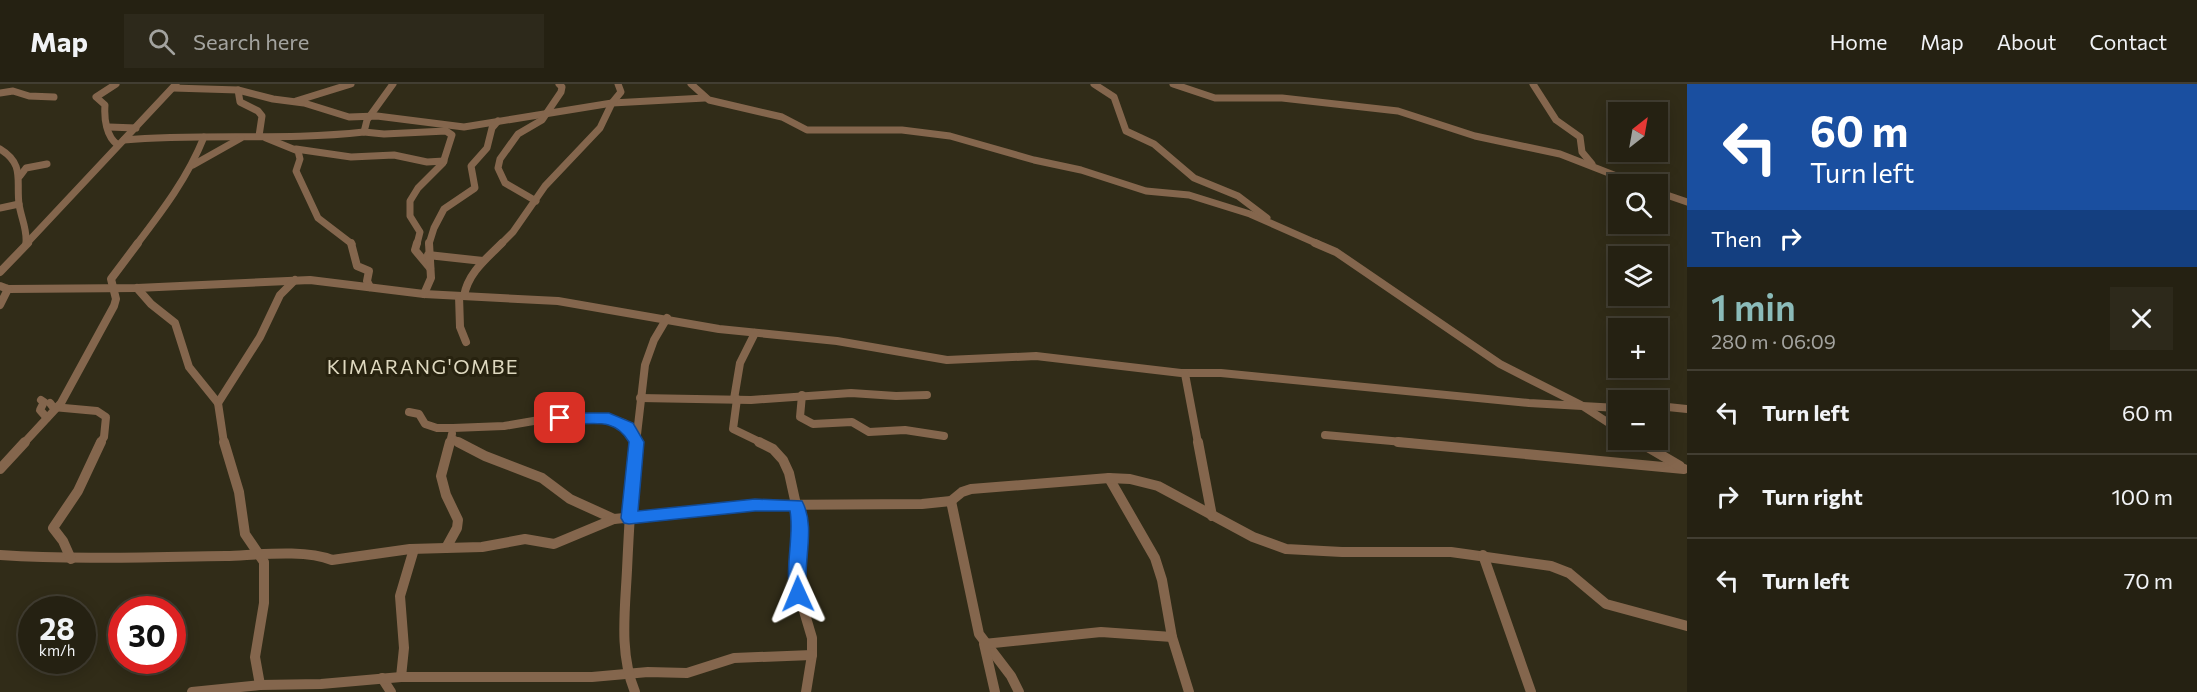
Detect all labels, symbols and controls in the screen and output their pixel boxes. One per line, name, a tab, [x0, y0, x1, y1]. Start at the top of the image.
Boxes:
search box	[124, 14, 544, 68]
text: Map	[30, 24, 88, 58]
icon: search	[145, 25, 178, 58]
text: Search here	[193, 28, 309, 55]
text: Home	[1830, 29, 1887, 54]
text: Map	[1920, 29, 1964, 54]
text: About	[1997, 29, 2056, 54]
text: Contact	[2089, 29, 2167, 54]
north arrow	[1608, 102, 1668, 162]
map controls	[1608, 102, 1668, 450]
text: 60 m	[1810, 104, 1909, 156]
icon: left	[1711, 108, 1789, 186]
text: Turn left	[1810, 156, 1914, 189]
button: search	[1608, 174, 1668, 234]
icon: right	[1774, 222, 1807, 255]
text: Then	[1711, 225, 1762, 252]
button: layers	[1608, 246, 1668, 306]
text: 1 min	[1711, 284, 1796, 328]
button: close	[2110, 287, 2173, 350]
button: +	[1608, 318, 1668, 378]
text: 280 m · 06:09	[1711, 329, 1836, 353]
district label: KIMARANG'OMBE	[327, 354, 519, 378]
button: −	[1608, 390, 1668, 450]
pin	[534, 392, 585, 443]
icon: left	[1711, 396, 1744, 429]
text: Turn left	[1762, 399, 1849, 426]
text: 60 m	[2122, 399, 2173, 426]
icon: arrive	[543, 401, 576, 434]
icon: right	[1711, 480, 1744, 513]
text: Turn right	[1762, 483, 1863, 510]
text: 100 m	[2111, 483, 2173, 510]
position arrow	[766, 562, 830, 626]
icon: left	[1711, 564, 1744, 597]
text: Turn left	[1762, 567, 1849, 594]
text: 70 m	[2124, 567, 2173, 594]
speed limit sign: 30	[108, 596, 186, 674]
text: 28	[39, 609, 75, 646]
text: km/h	[39, 641, 75, 659]

